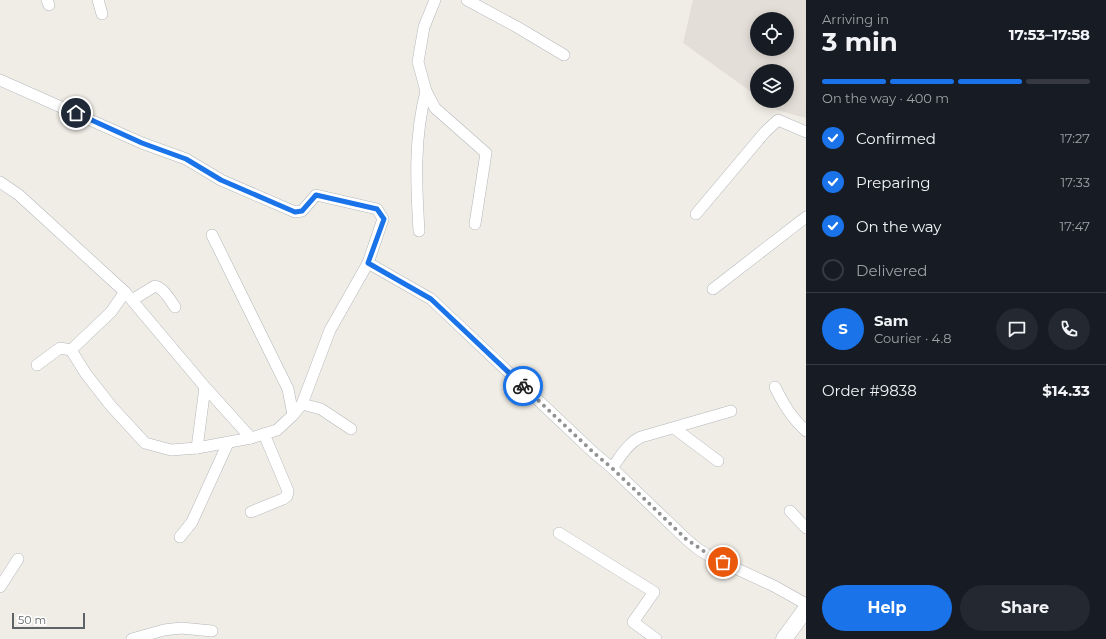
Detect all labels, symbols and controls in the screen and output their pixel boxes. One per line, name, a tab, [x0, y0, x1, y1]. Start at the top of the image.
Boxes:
text: Arriving in	[822, 11, 889, 27]
map controls	[750, 12, 794, 108]
button: locate	[750, 12, 794, 56]
text: 17:53–17:58	[1009, 25, 1090, 44]
text: 3 min	[822, 26, 898, 58]
button: layers	[750, 64, 794, 108]
text: On the way · 400 m	[822, 90, 949, 106]
pin	[59, 96, 93, 130]
icon: home	[65, 102, 87, 124]
icon: check	[822, 127, 844, 149]
text: Confirmed	[856, 129, 936, 148]
text: 17:27	[1060, 130, 1090, 146]
icon: check	[822, 171, 844, 193]
text: Preparing	[856, 173, 931, 192]
text: 17:33	[1061, 174, 1090, 190]
icon: check	[822, 215, 844, 237]
text: On the way	[856, 217, 941, 236]
text: 17:47	[1060, 218, 1090, 234]
text: Delivered	[856, 261, 928, 280]
button: chat	[996, 308, 1038, 350]
button: phone	[1048, 308, 1090, 350]
text: Sam	[874, 311, 909, 330]
text: S	[838, 319, 848, 338]
text: Courier · 4.8	[874, 330, 952, 346]
courier	[503, 366, 543, 406]
icon: bike	[512, 375, 534, 397]
text: Order #9838	[822, 381, 917, 400]
text: $14.33	[1042, 381, 1090, 400]
pin	[706, 545, 740, 579]
icon: bag	[712, 551, 734, 573]
button: Help	[822, 585, 952, 631]
button: Share	[960, 585, 1090, 631]
scale bar	[12, 611, 85, 630]
text: 50 m	[18, 613, 46, 627]

